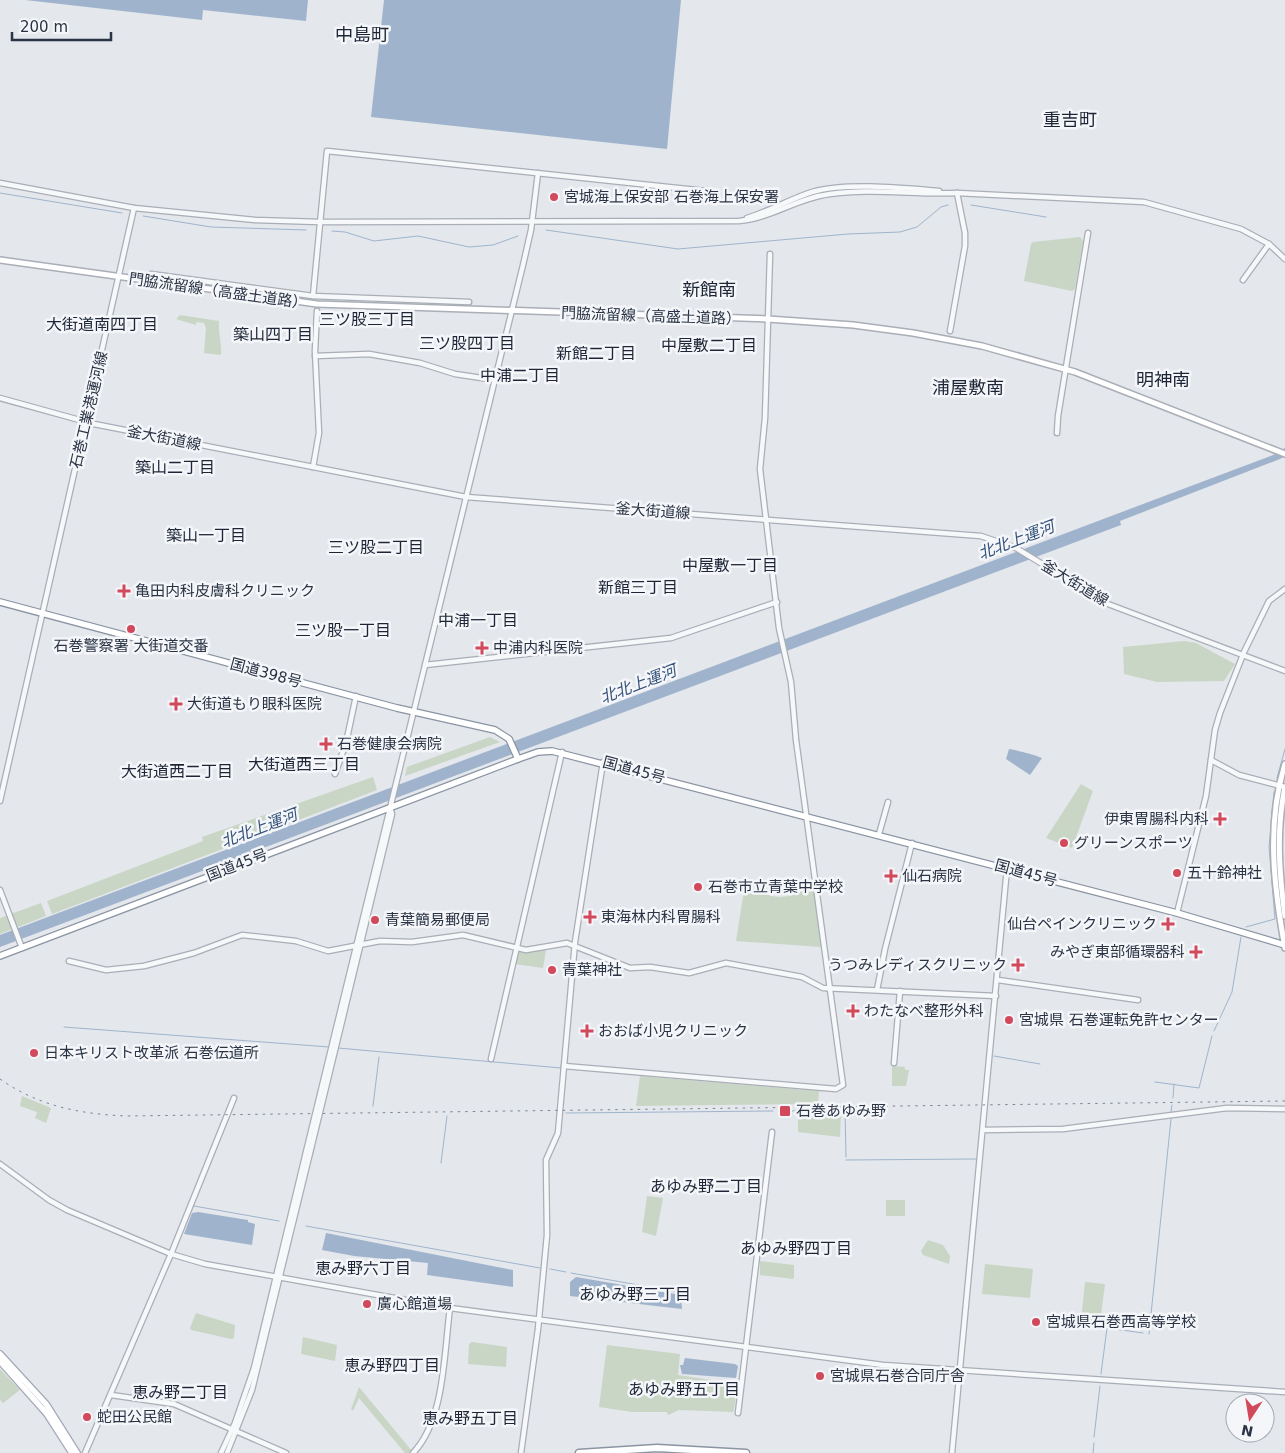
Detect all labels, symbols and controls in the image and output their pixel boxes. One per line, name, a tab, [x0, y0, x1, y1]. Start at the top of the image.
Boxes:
scale bar	[12, 10, 111, 42]
text: 200 m	[20, 18, 68, 36]
district label: 中島町	[335, 24, 389, 45]
district label: 重吉町	[1043, 109, 1097, 130]
place label: 宮城海上保安部 石巻海上保安署	[564, 188, 779, 206]
marker: 宮城海上保安部 石巻海上保安署	[548, 191, 560, 203]
street label: 門脇流留線（高盛土道路）	[128, 270, 308, 312]
district label: 新館南	[682, 279, 736, 300]
street label: 門脇流留線（高盛土道路）	[561, 304, 741, 328]
district label: 三ツ股三丁目	[319, 310, 415, 329]
district label: 大街道南四丁目	[46, 315, 158, 334]
district label: 築山四丁目	[233, 325, 313, 344]
district label: 三ツ股四丁目	[419, 334, 515, 353]
district label: 中屋敷二丁目	[661, 336, 757, 355]
district label: 新館二丁目	[556, 344, 636, 363]
street label: 石巻工業港運河線	[67, 350, 111, 470]
district label: 中浦二丁目	[480, 366, 560, 385]
district label: 明神南	[1136, 369, 1190, 390]
district label: 浦屋敷南	[932, 377, 1004, 398]
street label: 釜大街道線	[125, 422, 203, 454]
district label: 築山二丁目	[135, 458, 215, 477]
street label: 釜大街道線	[615, 499, 691, 523]
water label: 北北上運河	[975, 516, 1060, 563]
district label: 築山一丁目	[166, 526, 246, 545]
district label: 三ツ股二丁目	[328, 538, 424, 557]
district label: 中屋敷一丁目	[682, 556, 778, 575]
street label: 釜大街道線	[1038, 556, 1112, 610]
district label: 新館三丁目	[598, 578, 678, 597]
place label: 亀田内科皮膚科クリニック	[135, 582, 315, 600]
marker: 亀田内科皮膚科クリニック	[117, 584, 131, 598]
district label: 中浦一丁目	[438, 611, 518, 630]
district label: 三ツ股一丁目	[295, 621, 391, 640]
marker: 石巻警察署 大街道交番	[125, 623, 137, 635]
place label: 石巻警察署 大街道交番	[54, 637, 208, 655]
place label: 中浦内科医院	[493, 639, 583, 657]
marker: 中浦内科医院	[475, 641, 489, 655]
street label: 国道398号	[228, 655, 304, 691]
water label: 北北上運河	[597, 660, 682, 707]
place label: 大街道もり眼科医院	[187, 695, 322, 713]
marker: 大街道もり眼科医院	[169, 697, 183, 711]
place label: 石巻健康会病院	[337, 735, 442, 753]
marker: 石巻健康会病院	[319, 737, 333, 751]
street label: 国道45号	[601, 753, 667, 787]
district label: 大街道西三丁目	[248, 755, 360, 774]
district label: 大街道西二丁目	[121, 762, 233, 781]
water label: 北北上運河	[218, 804, 303, 851]
place label: 伊東胃腸科内科	[1104, 810, 1209, 828]
marker: 伊東胃腸科内科	[1213, 812, 1227, 826]
place label: グリーンスポーツ	[1074, 834, 1193, 852]
marker: グリーンスポーツ	[1058, 837, 1070, 849]
street label: 国道45号	[204, 845, 270, 885]
street label: 国道45号	[993, 856, 1059, 890]
place label: 五十鈴神社	[1187, 864, 1262, 882]
place label: 仙石病院	[902, 867, 962, 885]
marker: 五十鈴神社	[1171, 867, 1183, 879]
marker: 仙石病院	[884, 869, 898, 883]
place label: 石巻市立青葉中学校	[708, 878, 843, 896]
marker: 石巻市立青葉中学校	[692, 881, 704, 893]
place label: 東海林内科胃腸科	[601, 908, 721, 926]
marker: 東海林内科胃腸科	[583, 910, 597, 924]
place label: 青葉簡易郵便局	[385, 911, 490, 929]
marker: 青葉簡易郵便局	[369, 914, 381, 926]
place label: 仙台ペインクリニック	[1007, 915, 1157, 933]
marker: 仙台ペインクリニック	[1161, 917, 1175, 931]
place label: みやぎ東部循環器科	[1050, 943, 1185, 961]
marker: みやぎ東部循環器科	[1189, 945, 1203, 959]
place label: うつみレディスクリニック	[828, 956, 1007, 974]
marker: うつみレディスクリニック	[1011, 958, 1025, 972]
place label: 青葉神社	[562, 961, 622, 979]
marker: 青葉神社	[546, 964, 558, 976]
place label: わたなべ整形外科	[864, 1002, 984, 1020]
marker: わたなべ整形外科	[846, 1004, 860, 1018]
place label: 宮城県 石巻運転免許センター	[1019, 1011, 1219, 1029]
marker: 宮城県 石巻運転免許センター	[1003, 1014, 1015, 1026]
place label: おおば小児クリニック	[598, 1022, 748, 1040]
marker: おおば小児クリニック	[580, 1024, 594, 1038]
place label: 日本キリスト改革派 石巻伝道所	[44, 1044, 259, 1062]
marker: 日本キリスト改革派 石巻伝道所	[28, 1047, 40, 1059]
place label: 石巻あゆみ野	[796, 1102, 886, 1120]
marker: 石巻あゆみ野	[778, 1104, 792, 1118]
district label: あゆみ野二丁目	[650, 1177, 762, 1196]
district label: あゆみ野四丁目	[740, 1239, 852, 1258]
district label: 恵み野六丁目	[315, 1259, 411, 1278]
district label: あゆみ野三丁目	[579, 1285, 691, 1304]
place label: 廣心館道場	[377, 1295, 452, 1313]
marker: 廣心館道場	[361, 1298, 373, 1310]
place label: 宮城県石巻西高等学校	[1046, 1313, 1196, 1331]
marker: 宮城県石巻西高等学校	[1030, 1316, 1042, 1328]
district label: 恵み野四丁目	[344, 1356, 440, 1375]
place label: 宮城県石巻合同庁舎	[830, 1367, 965, 1385]
marker: 宮城県石巻合同庁舎	[814, 1370, 826, 1382]
district label: あゆみ野五丁目	[628, 1380, 740, 1399]
district label: 恵み野二丁目	[132, 1383, 228, 1402]
north arrow	[1225, 1393, 1275, 1443]
place label: 蛇田公民館	[97, 1408, 172, 1426]
district label: 恵み野五丁目	[422, 1409, 518, 1428]
marker: 蛇田公民館	[81, 1411, 93, 1423]
text: N	[1240, 1422, 1255, 1440]

